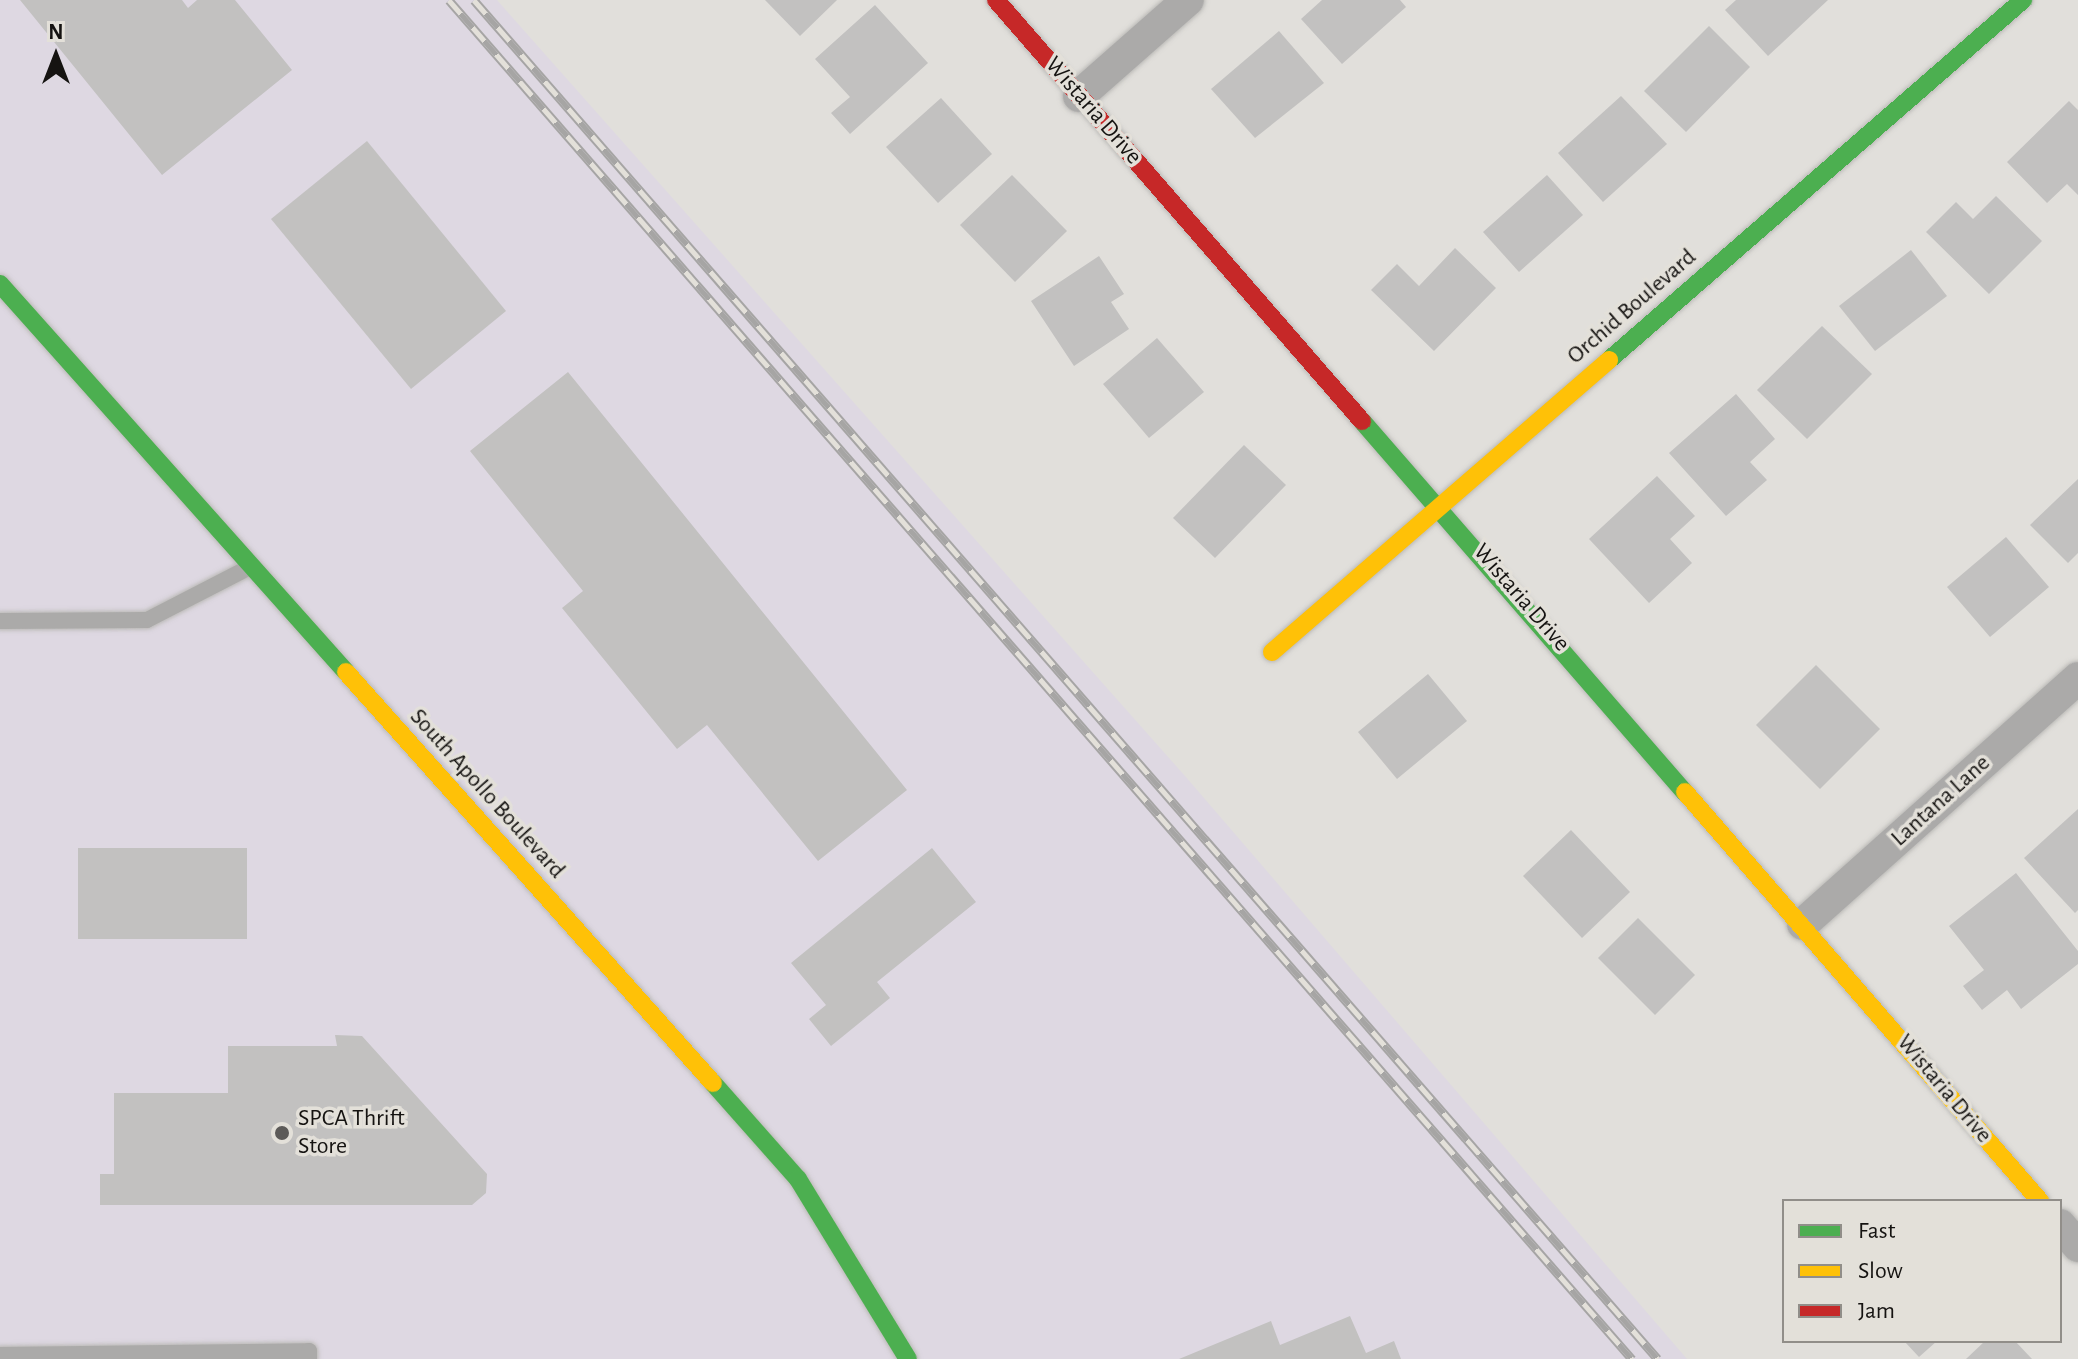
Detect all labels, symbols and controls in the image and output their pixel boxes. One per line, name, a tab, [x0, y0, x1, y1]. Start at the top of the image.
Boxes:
north arrow	[16, 16, 96, 96]
text: N	[48, 21, 64, 43]
street label: Wistaria Drive	[1038, 51, 1148, 171]
street label: Orchid Boulevard	[1562, 243, 1702, 371]
street label: Wistaria Drive	[1466, 538, 1576, 658]
street label: South Apollo Boulevard	[403, 703, 571, 885]
street label: Lantana Lane	[1886, 749, 1996, 853]
street label: Wistaria Drive	[1890, 1029, 1998, 1149]
place label: SPCA Thrift Store	[298, 1105, 405, 1161]
marker: SPCA Thrift Store	[273, 1124, 291, 1142]
legend	[1782, 1199, 2062, 1343]
text: Fast	[1858, 1219, 1895, 1243]
text: Slow	[1858, 1259, 1903, 1283]
text: Jam	[1858, 1299, 1895, 1323]

